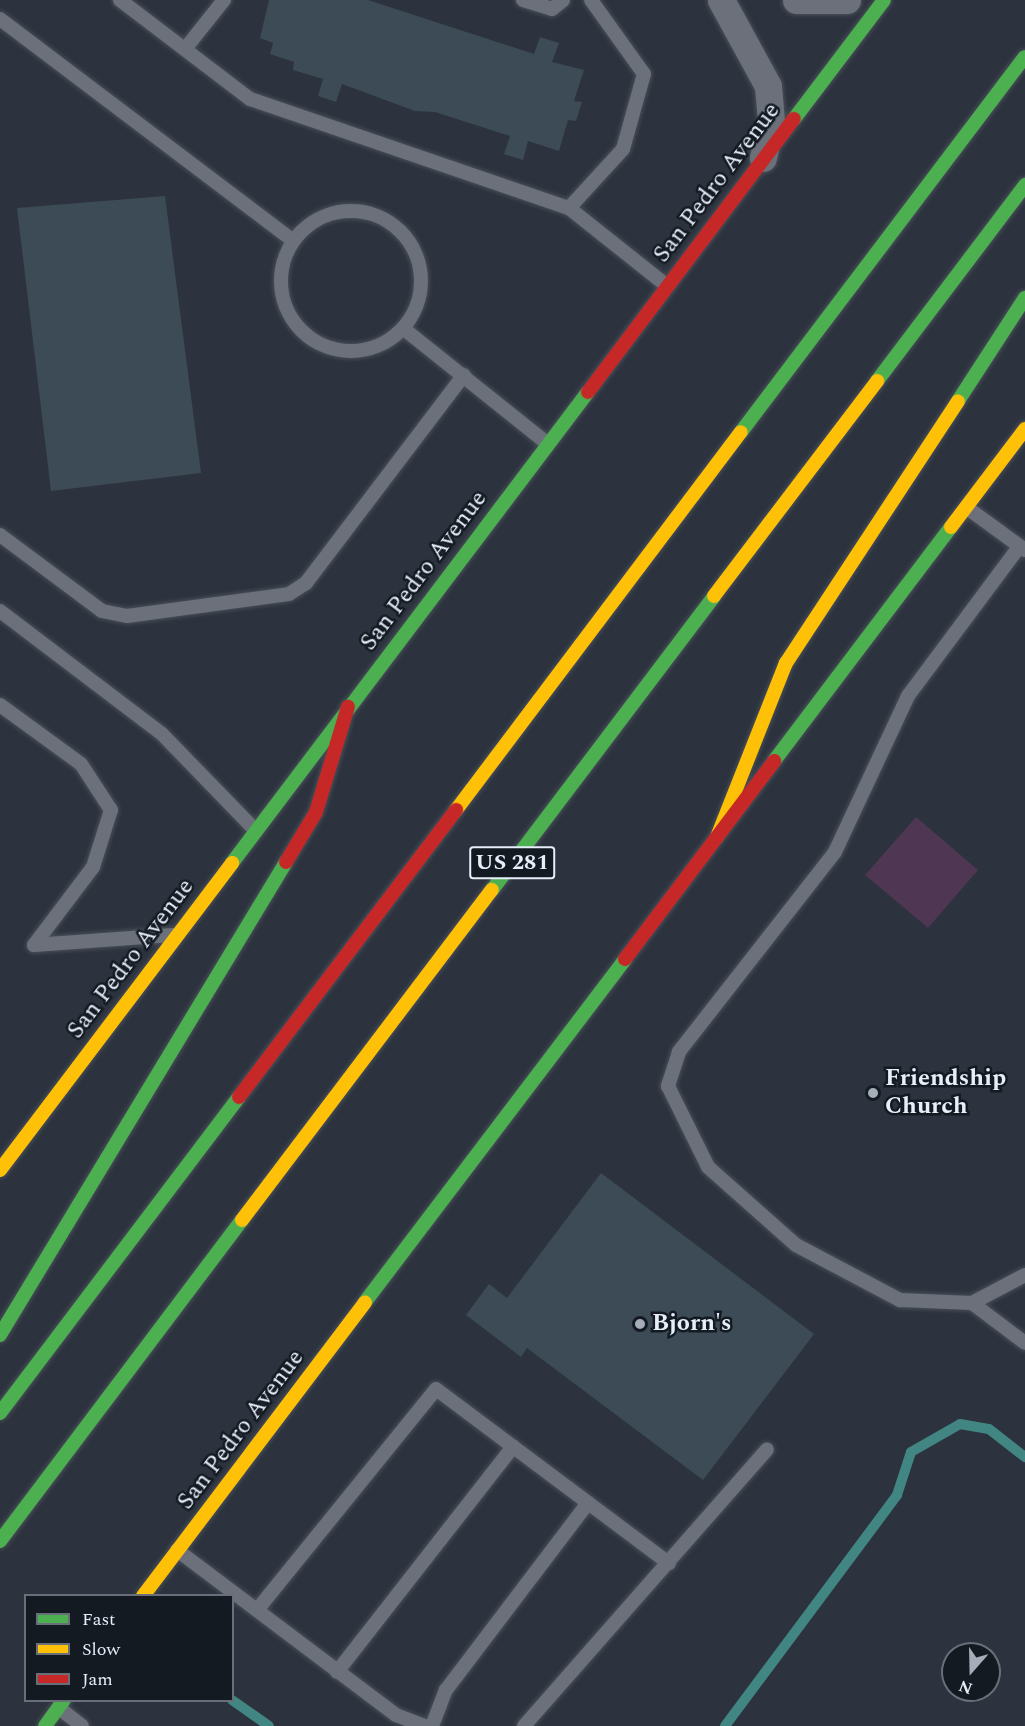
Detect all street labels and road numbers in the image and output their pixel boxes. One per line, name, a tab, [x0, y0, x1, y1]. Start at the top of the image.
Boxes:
street label: San Pedro Avenue	[648, 97, 786, 269]
street label: San Pedro Avenue	[355, 485, 493, 657]
road number: US 281	[468, 844, 556, 882]
street label: San Pedro Avenue	[62, 873, 200, 1045]
street label: San Pedro Avenue	[172, 1344, 310, 1516]

